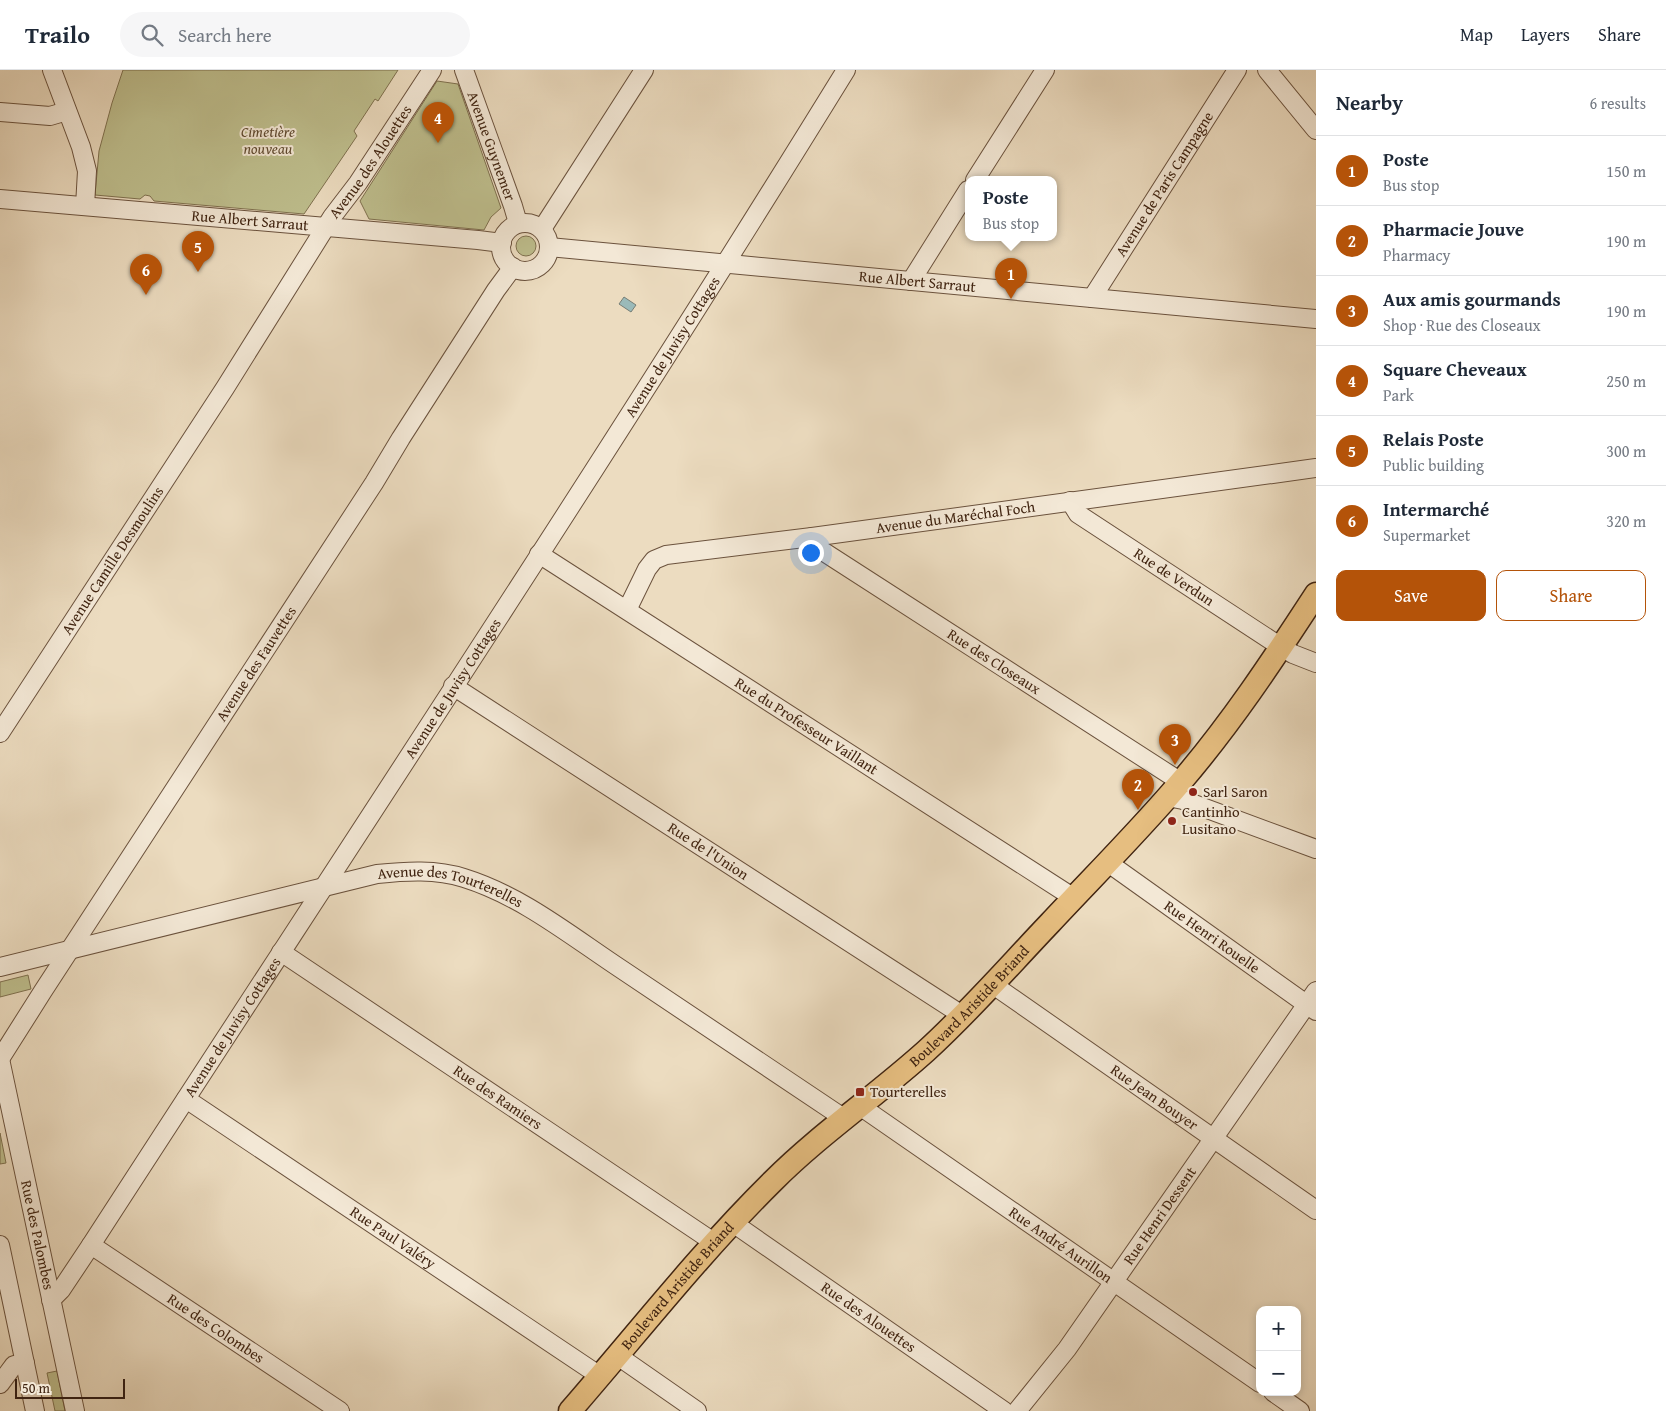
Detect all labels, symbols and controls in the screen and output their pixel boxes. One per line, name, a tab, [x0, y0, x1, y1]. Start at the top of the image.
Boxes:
search box	[120, 12, 470, 57]
text: Trailo	[25, 17, 90, 52]
icon: search	[138, 21, 166, 49]
text: Search here	[178, 21, 272, 49]
text: Map	[1460, 21, 1493, 48]
text: Layers	[1521, 21, 1570, 48]
text: Share	[1598, 21, 1641, 48]
text: Nearby	[1336, 87, 1403, 118]
street label: Avenue Guynemer	[463, 88, 521, 204]
text: 6 results	[1589, 91, 1646, 115]
street label: Avenue des Alouettes	[324, 100, 416, 223]
pin: 4	[422, 102, 454, 143]
street label: Avenue de Paris Campagne	[1110, 107, 1218, 260]
park label: Cimetière nouveau	[241, 121, 295, 159]
text: Poste	[1383, 145, 1429, 173]
text: 1	[1348, 159, 1356, 183]
text: 150 m	[1606, 159, 1646, 183]
text: Bus stop	[1383, 173, 1439, 197]
popup	[965, 176, 1057, 241]
text: Poste	[983, 183, 1029, 211]
street label: Rue Albert Sarraut	[191, 204, 310, 235]
text: Bus stop	[983, 211, 1039, 235]
text: Pharmacie Jouve	[1383, 215, 1524, 243]
text: 2	[1348, 229, 1356, 253]
text: 190 m	[1606, 229, 1646, 253]
pin: 5	[182, 231, 214, 272]
text: Pharmacy	[1383, 243, 1450, 267]
pin: 6	[130, 254, 162, 295]
pin: 1	[995, 258, 1027, 299]
street label: Rue Albert Sarraut	[858, 265, 977, 297]
street label: Avenue de Juvisy Cottages	[619, 272, 725, 421]
text: Aux amis gourmands	[1383, 285, 1561, 313]
text: 3	[1348, 299, 1356, 323]
text: 190 m	[1606, 299, 1646, 323]
text: Shop · Rue des Closeaux	[1383, 313, 1541, 337]
text: Square Cheveaux	[1383, 355, 1527, 383]
text: 4	[1348, 369, 1356, 393]
text: 250 m	[1606, 369, 1646, 393]
text: Park	[1383, 383, 1414, 407]
text: Relais Poste	[1383, 425, 1484, 453]
text: 5	[1348, 439, 1356, 463]
text: 300 m	[1606, 439, 1646, 463]
text: Public building	[1383, 453, 1484, 477]
street label: Avenue Camille Desmoulins	[56, 482, 168, 638]
text: Intermarché	[1383, 495, 1489, 523]
street label: Avenue du Maréchal Foch	[875, 496, 1037, 538]
text: 6	[1348, 509, 1356, 533]
text: 320 m	[1606, 509, 1646, 533]
text: Supermarket	[1383, 523, 1470, 547]
your location	[798, 540, 824, 566]
street label: Rue de Verdun	[1130, 542, 1219, 611]
button: Save	[1336, 570, 1486, 621]
button: Share	[1496, 570, 1646, 621]
street label: Avenue des Fauvettes	[211, 602, 301, 725]
street label: Avenue de Juvisy Cottages	[399, 614, 506, 762]
street label: Rue des Closeaux	[944, 623, 1045, 699]
street label: Rue du Professeur Vaillant	[731, 672, 883, 780]
pin: 3	[1159, 724, 1191, 765]
pin: 2	[1122, 769, 1154, 810]
place label: Sarl Saron	[1203, 781, 1268, 802]
marker: Sarl Saron	[1187, 786, 1199, 798]
place label: Cantinho Lusitano	[1182, 801, 1240, 839]
marker: Cantinho Lusitano	[1166, 815, 1178, 827]
street label: Rue de l'Union	[664, 817, 753, 885]
street label: Avenue des Tourterelles	[376, 860, 527, 912]
street label: Rue Henri Rouelle	[1160, 895, 1265, 978]
street label: Boulevard Aristide Briand	[904, 941, 1034, 1071]
street label: Avenue de Juvisy Cottages	[179, 953, 285, 1101]
street label: Rue Jean Bouyer	[1107, 1059, 1203, 1135]
street label: Rue des Ramiers	[449, 1060, 547, 1134]
place label: Tourterelles	[870, 1081, 947, 1102]
marker: Tourterelles	[854, 1086, 866, 1098]
street label: Rue Henri Dessent	[1118, 1162, 1201, 1269]
street label: Rue des Palombes	[16, 1178, 60, 1292]
street label: Rue Paul Valéry	[346, 1201, 441, 1274]
street label: Rue André Aurillon	[1005, 1201, 1117, 1288]
street label: Boulevard Aristide Briand	[616, 1217, 738, 1354]
street label: Rue des Alouettes	[817, 1276, 921, 1357]
street label: Rue des Colombes	[164, 1288, 269, 1368]
map controls	[1256, 1306, 1301, 1396]
button: +	[1256, 1306, 1301, 1351]
button: −	[1256, 1351, 1301, 1396]
scale bar	[15, 1376, 125, 1399]
text: 50 m	[22, 1378, 50, 1398]

